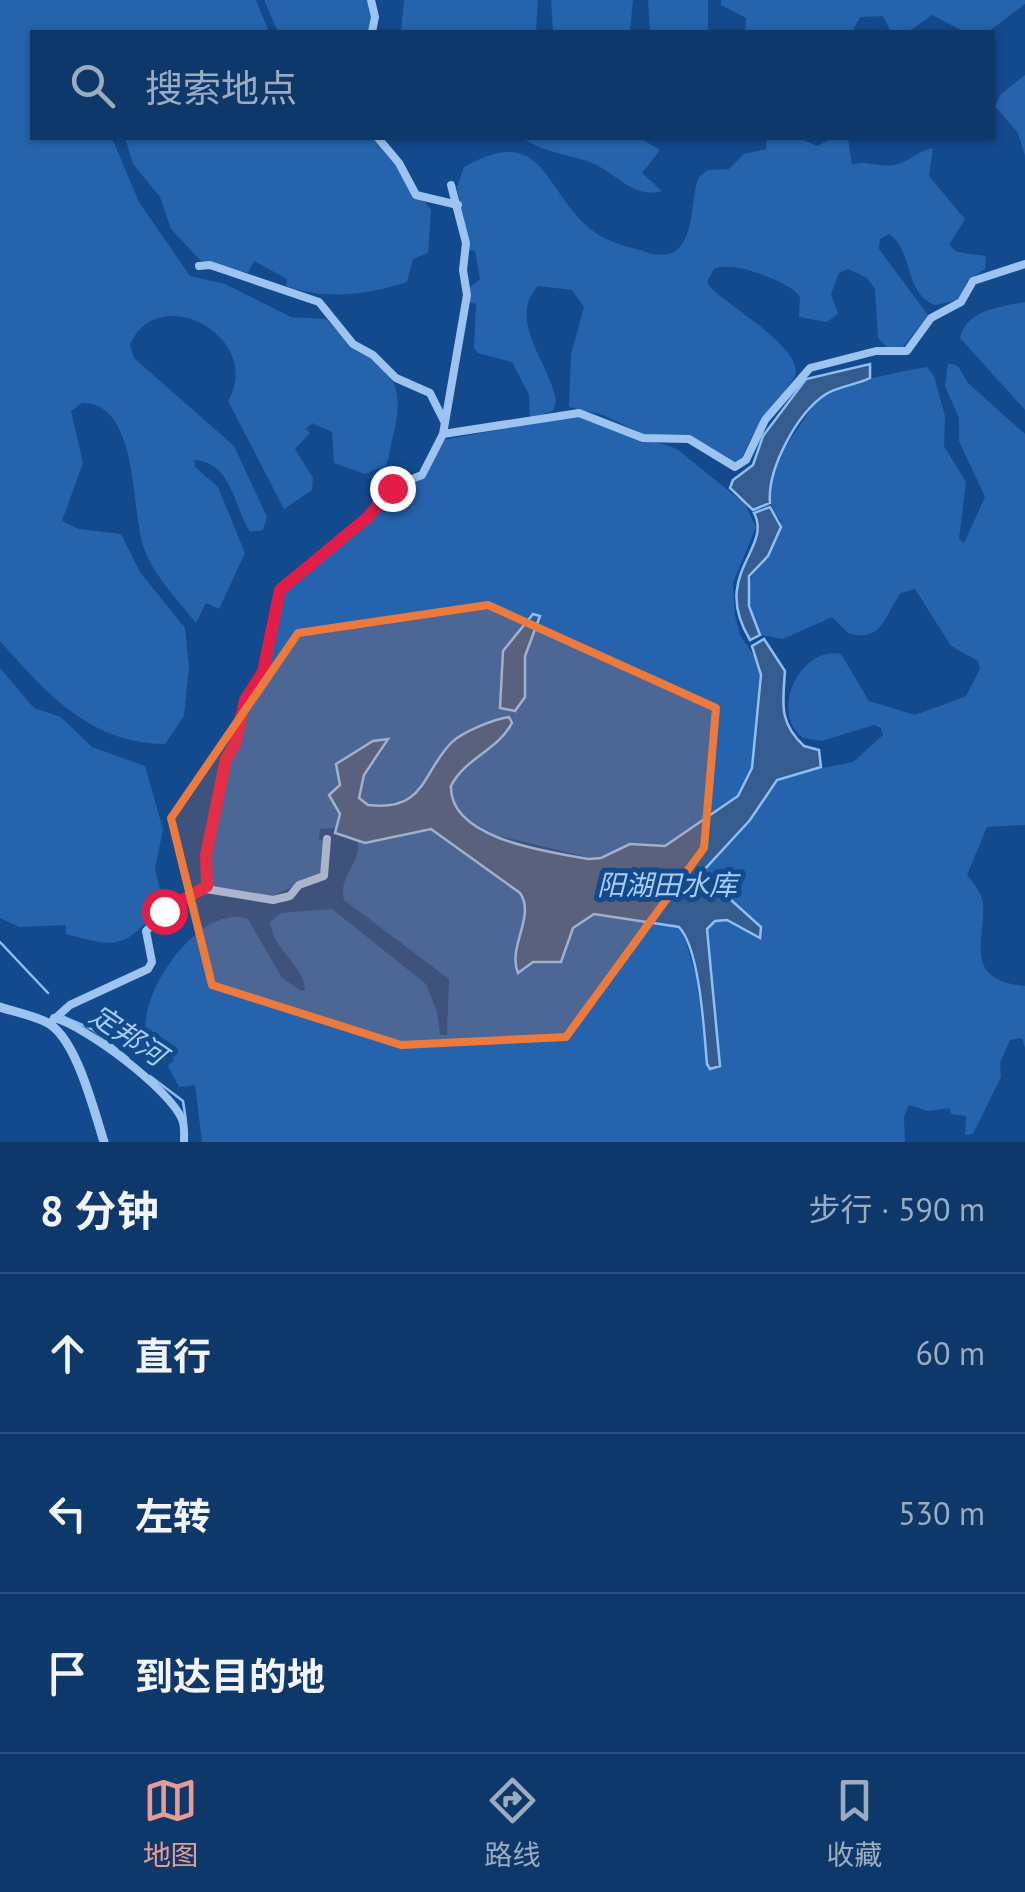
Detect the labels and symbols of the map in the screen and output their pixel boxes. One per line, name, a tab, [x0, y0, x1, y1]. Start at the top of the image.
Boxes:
route end	[370, 466, 416, 512]
water label: 阳湖田水库	[597, 866, 741, 903]
route start	[142, 889, 188, 935]
water label: 定邦河	[83, 996, 178, 1076]

